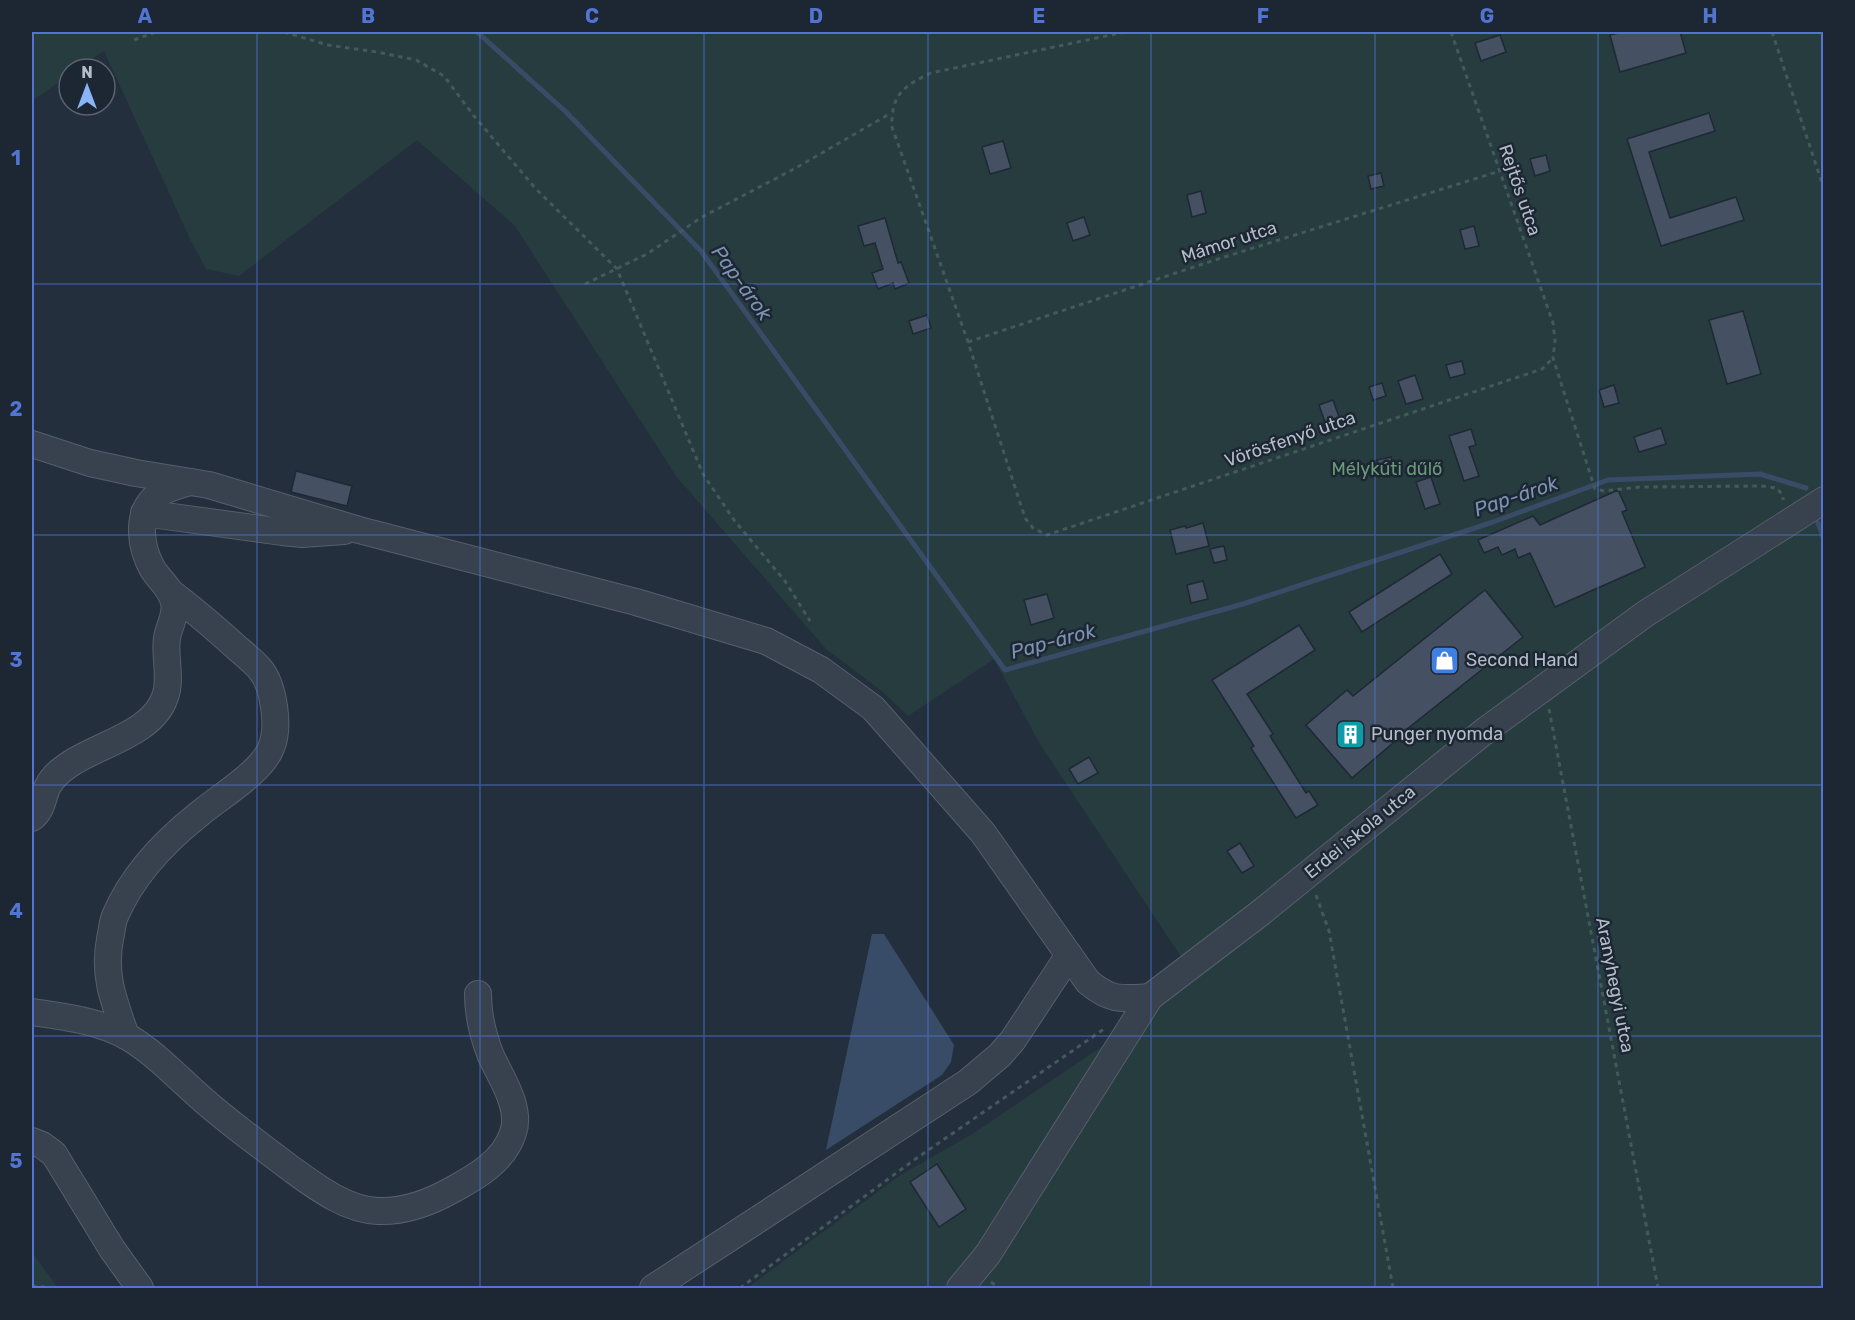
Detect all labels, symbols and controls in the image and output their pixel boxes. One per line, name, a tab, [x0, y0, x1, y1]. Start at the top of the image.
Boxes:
text: A	[138, 4, 153, 28]
text: B	[361, 4, 375, 28]
text: C	[585, 4, 599, 28]
text: D	[809, 4, 823, 28]
text: E	[1033, 4, 1045, 28]
text: F	[1257, 4, 1269, 28]
text: G	[1480, 4, 1494, 28]
text: H	[1703, 4, 1717, 28]
north arrow	[57, 57, 117, 117]
text: N	[81, 63, 93, 82]
street label: Rejtős utca	[1494, 141, 1546, 239]
text: 1	[11, 146, 21, 170]
street label: Mámor utca	[1178, 216, 1280, 268]
water label: Pap-árok	[707, 241, 778, 326]
text: 2	[10, 397, 23, 421]
street label: Vörösfenyő utca	[1222, 406, 1358, 472]
park label: Mélykúti dűlő	[1332, 458, 1442, 480]
water label: Pap-árok	[1471, 470, 1562, 522]
water label: Pap-árok	[1008, 618, 1099, 664]
shop icon: Second Hand	[1429, 644, 1461, 676]
text: 3	[9, 648, 23, 672]
place label: Second Hand	[1466, 649, 1578, 671]
building icon: Punger nyomda	[1334, 718, 1366, 750]
place label: Punger nyomda	[1371, 723, 1503, 745]
street label: Erdei iskola utca	[1300, 781, 1420, 883]
text: 4	[9, 899, 23, 923]
street label: Aranyhegyi utca	[1591, 915, 1639, 1055]
text: 5	[10, 1149, 23, 1173]

